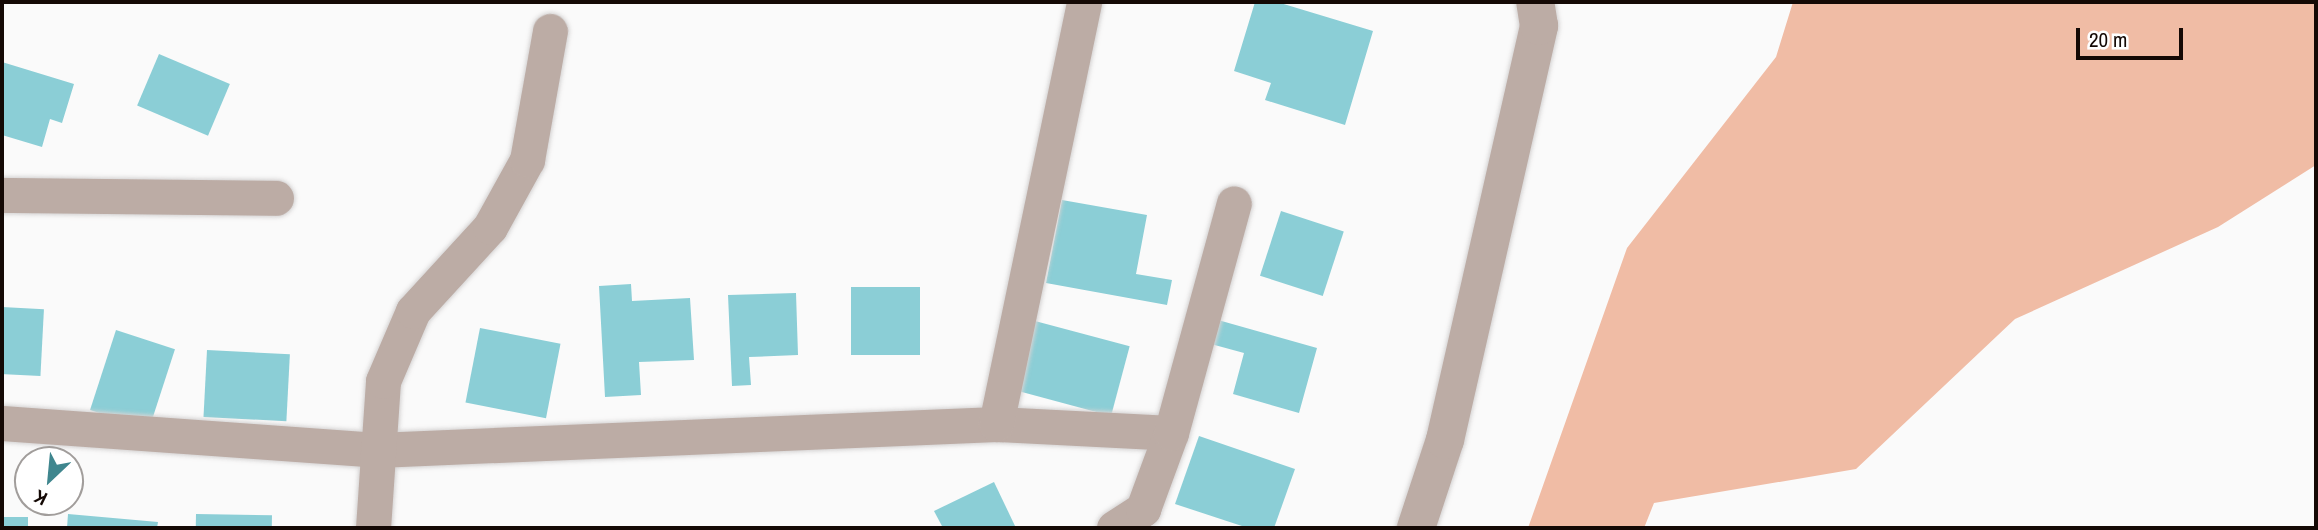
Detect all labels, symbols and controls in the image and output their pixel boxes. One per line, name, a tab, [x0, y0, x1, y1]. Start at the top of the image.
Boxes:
scale bar	[2080, 14, 2187, 58]
text: 20 m	[2089, 25, 2127, 54]
north arrow	[14, 446, 84, 516]
text: K	[30, 484, 51, 512]

